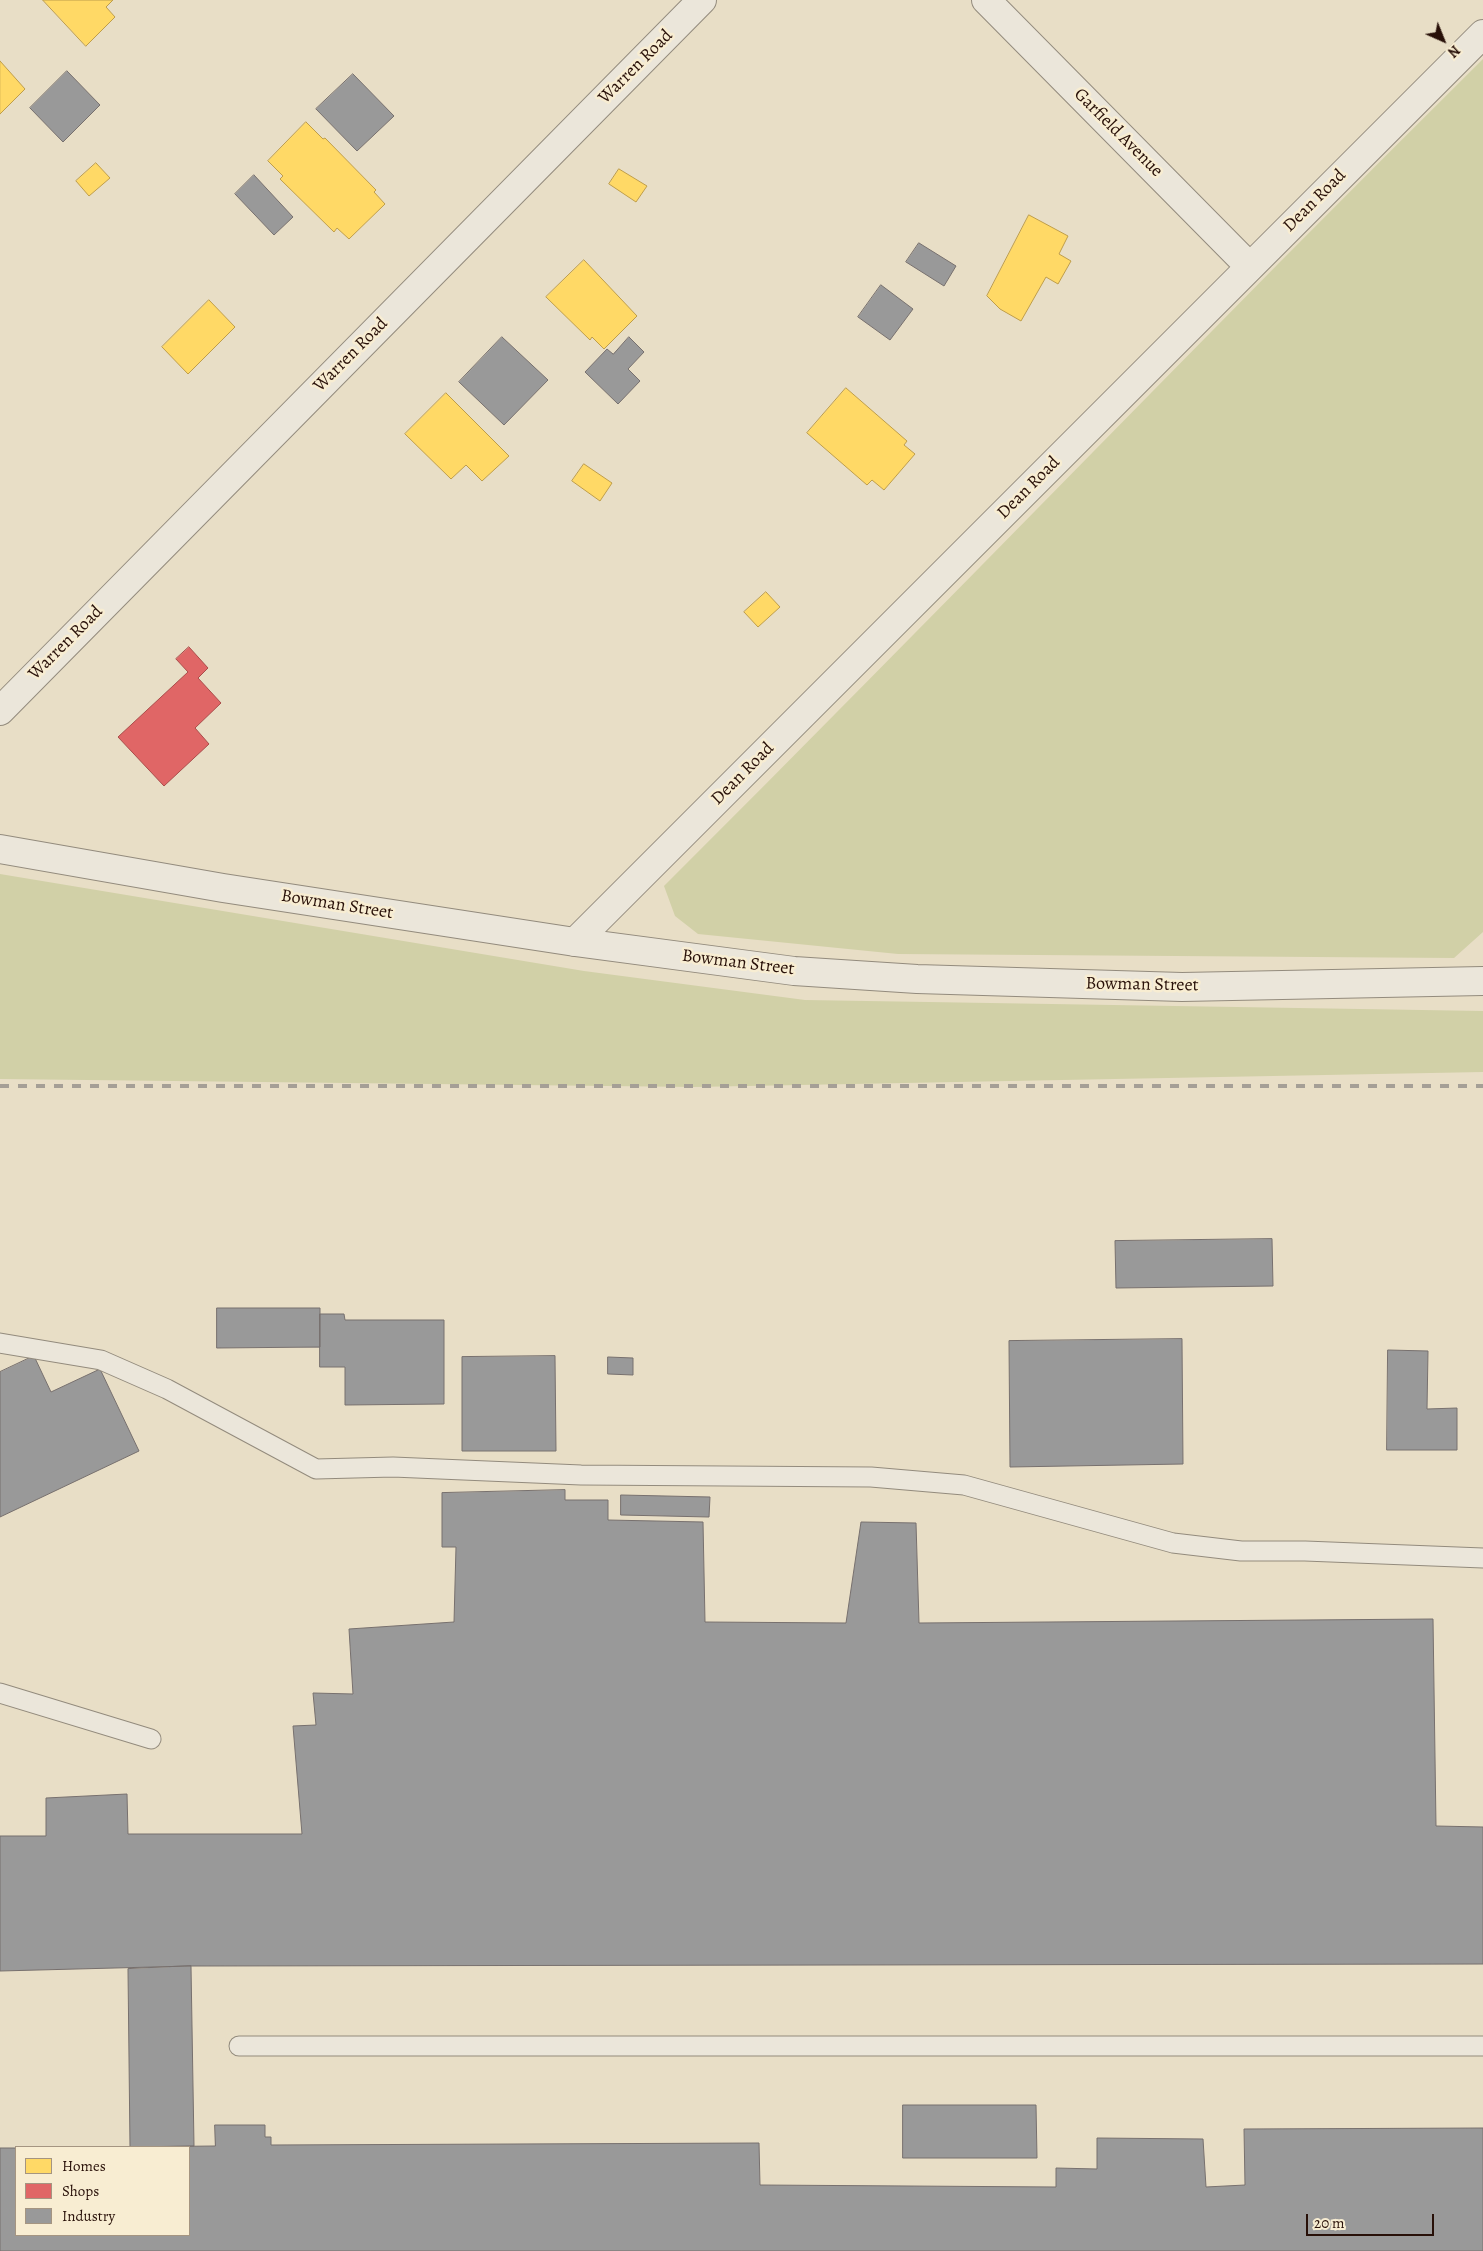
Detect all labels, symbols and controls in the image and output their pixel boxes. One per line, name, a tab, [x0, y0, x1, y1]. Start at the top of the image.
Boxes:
north arrow	[1418, 15, 1468, 65]
street label: Warren Road	[594, 25, 678, 109]
text: N	[1444, 41, 1464, 62]
street label: Garfield Avenue	[1069, 84, 1167, 182]
street label: Dean Road	[1279, 165, 1351, 237]
street label: Warren Road	[309, 313, 393, 397]
street label: Dean Road	[993, 452, 1065, 524]
street label: Warren Road	[24, 601, 108, 685]
street label: Dean Road	[707, 738, 779, 810]
street label: Bowman Street	[280, 885, 394, 925]
street label: Bowman Street	[681, 945, 795, 981]
street label: Bowman Street	[1085, 973, 1199, 997]
legend	[15, 2146, 190, 2236]
text: Homes	[62, 2156, 106, 2176]
text: Shops	[62, 2181, 99, 2201]
scale bar	[1308, 2204, 1436, 2236]
text: Industry	[62, 2206, 115, 2226]
text: 20 m	[1314, 2213, 1345, 2233]

